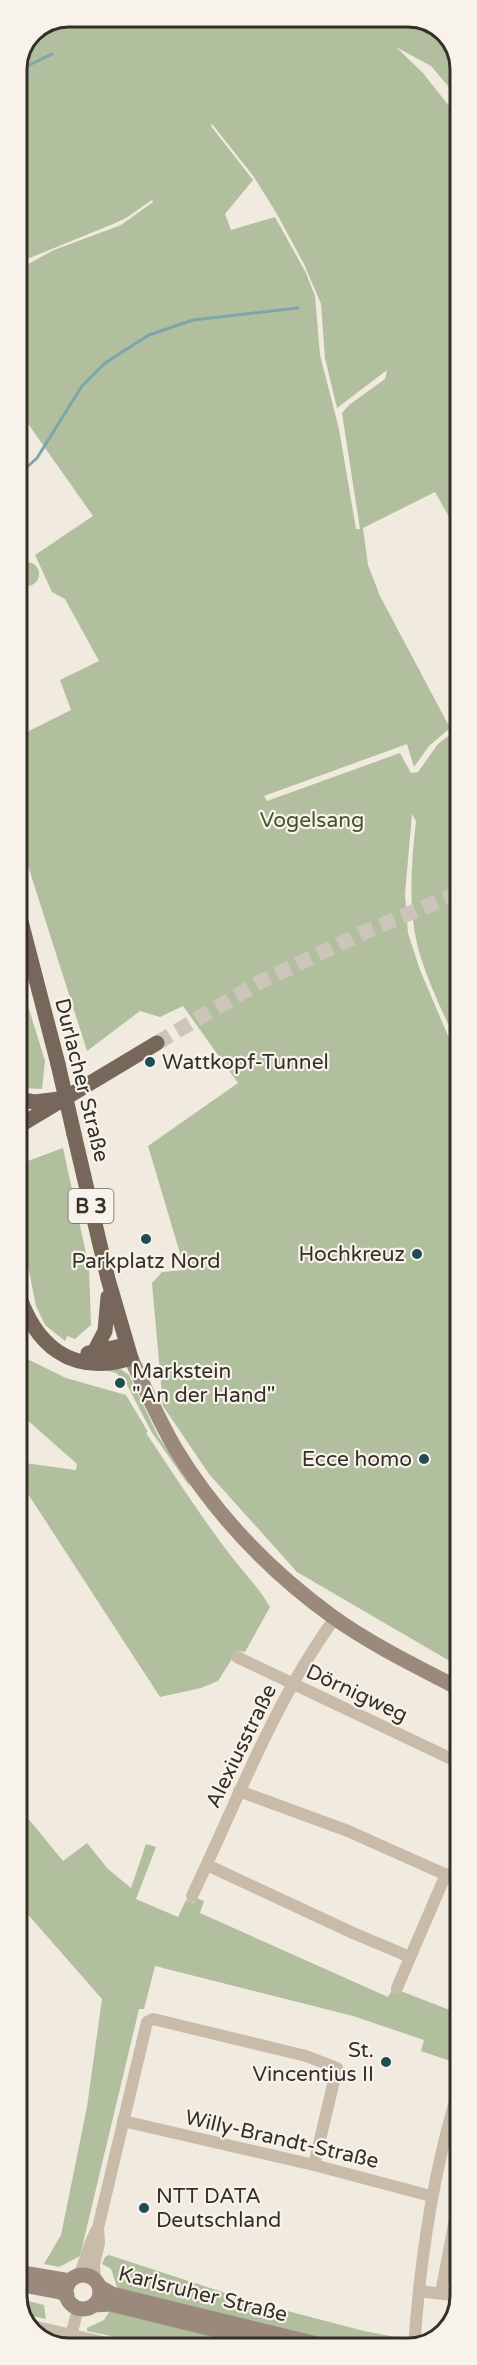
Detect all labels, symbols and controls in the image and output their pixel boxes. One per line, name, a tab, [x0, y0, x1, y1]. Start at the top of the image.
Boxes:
park label: Vogelsang	[260, 808, 364, 833]
street label: Durlacher Straße	[49, 996, 114, 1165]
place label: Wattkopf-Tunnel	[162, 1050, 329, 1075]
marker: Wattkopf-Tunnel	[143, 1055, 157, 1069]
road number: B 3	[68, 1189, 113, 1223]
marker: Parkplatz Nord	[139, 1232, 153, 1246]
place label: Hochkreuz	[298, 1242, 405, 1267]
marker: Hochkreuz	[410, 1247, 424, 1261]
place label: Parkplatz Nord	[71, 1249, 221, 1274]
place label: Markstein "An der Hand"	[132, 1359, 275, 1408]
marker: Markstein "An der Hand"	[113, 1376, 127, 1390]
place label: Ecce homo	[302, 1447, 412, 1472]
marker: Ecce homo	[417, 1452, 431, 1466]
street label: Dörnigweg	[302, 1659, 412, 1728]
street label: Alexiusstraße	[201, 1680, 282, 1812]
place label: St. Vincentius II	[253, 2038, 374, 2087]
marker: St. Vincentius II	[379, 2055, 393, 2069]
street label: Willy-Brandt-Straße	[183, 2105, 381, 2174]
place label: NTT DATA Deutschland	[156, 2184, 281, 2233]
marker: NTT DATA Deutschland	[137, 2201, 151, 2215]
street label: Karlsruher Straße	[116, 2261, 290, 2328]

